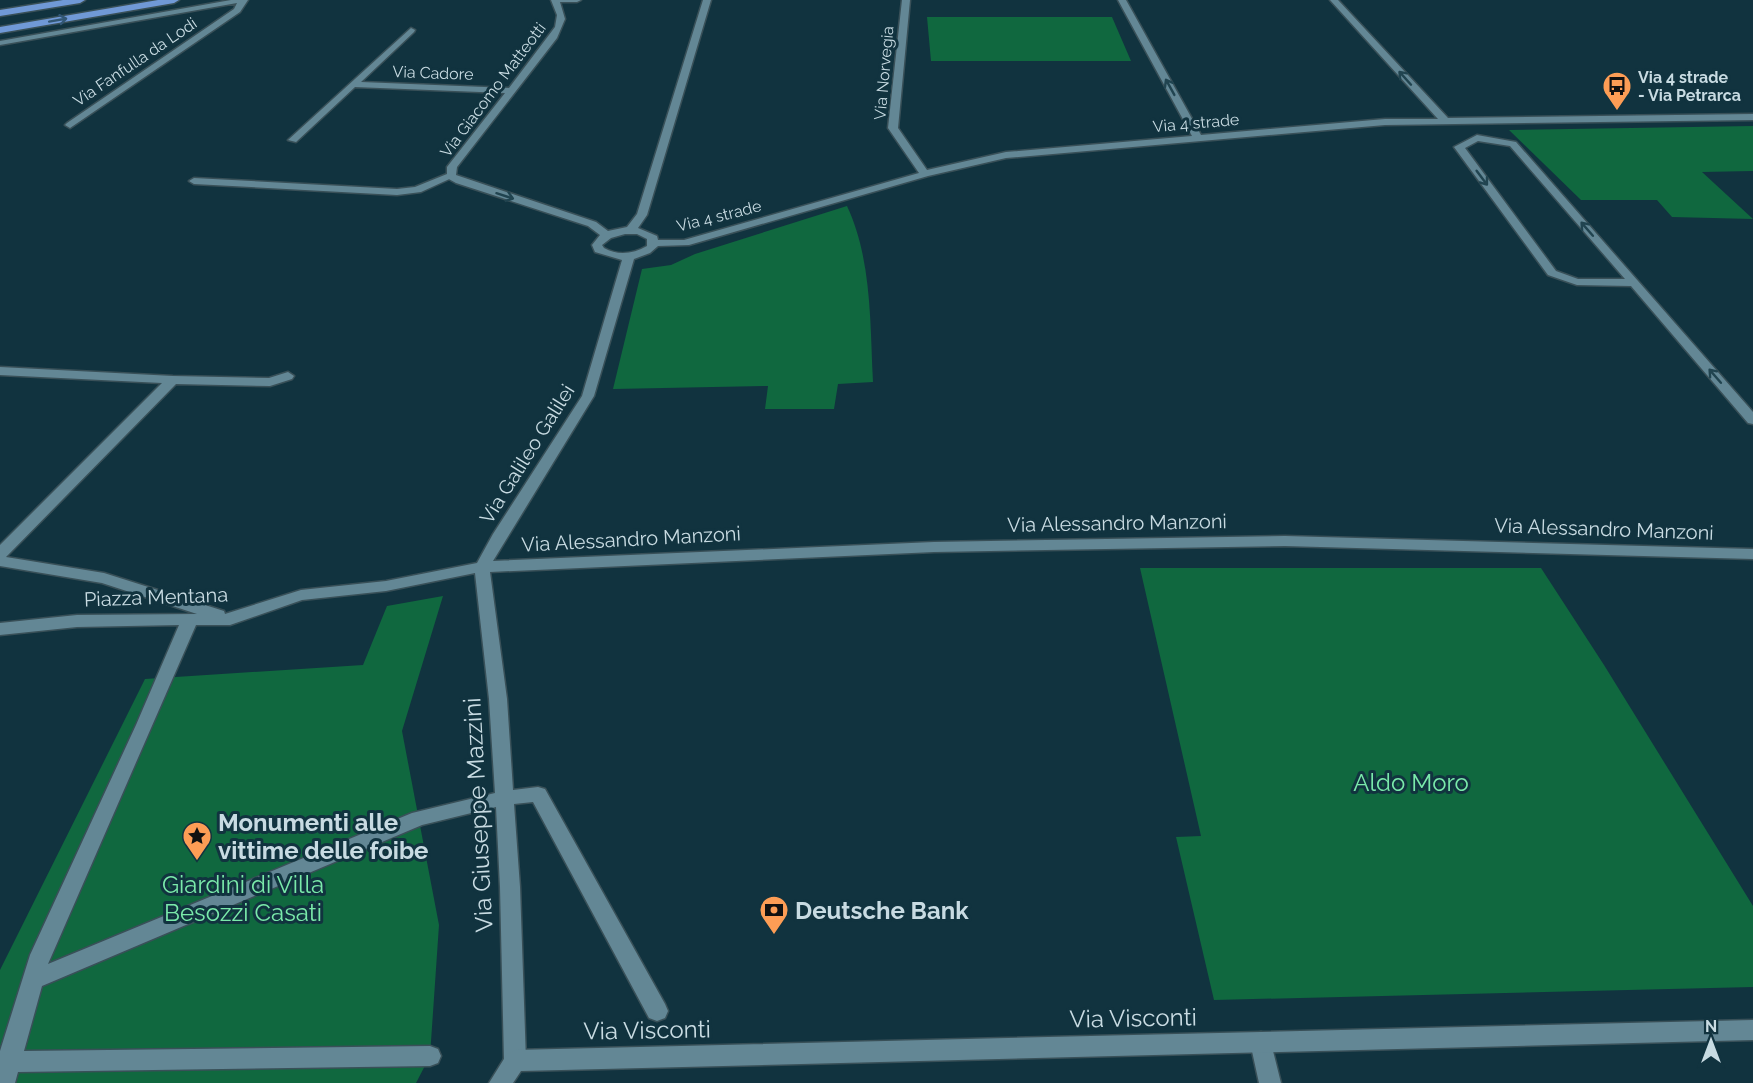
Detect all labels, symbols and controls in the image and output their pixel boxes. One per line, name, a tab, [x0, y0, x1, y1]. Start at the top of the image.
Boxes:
one-way arrow	[47, 14, 67, 25]
street label: Via Fanfulla da Lodi	[70, 14, 200, 110]
street label: Via Giacomo Matteotti	[436, 19, 550, 161]
street label: Via Norvegia	[870, 25, 898, 121]
street label: Via Cadore	[392, 62, 474, 84]
place label: Via 4 strade - Via Petrarca	[1638, 68, 1741, 105]
one-way arrow	[1398, 70, 1412, 85]
bus stop icon: Via 4 strade - Via Petrarca	[1601, 70, 1633, 112]
one-way arrow	[1164, 78, 1175, 96]
street label: Via 4 strade	[1152, 110, 1240, 136]
one-way arrow	[1475, 170, 1488, 186]
one-way arrow	[495, 191, 514, 202]
street label: Via 4 strade	[675, 196, 763, 236]
one-way arrow	[1580, 221, 1593, 237]
one-way arrow	[1708, 368, 1721, 384]
street label: Via Galileo Galilei	[475, 380, 579, 528]
street label: Via Alessandro Manzoni	[1007, 509, 1227, 537]
street label: Via Alessandro Manzoni	[1494, 513, 1714, 545]
street label: Via Alessandro Manzoni	[521, 521, 741, 557]
street label: Piazza Mentana	[84, 582, 228, 612]
street label: Via Giuseppe Mazzini	[457, 697, 499, 933]
park label: Aldo Moro	[1353, 768, 1469, 797]
place label: Monumenti alle vittime delle foibe	[218, 808, 429, 865]
place icon: Monumenti alle vittime delle foibe	[181, 820, 213, 862]
park label: Giardini di Villa Besozzi Casati	[162, 870, 324, 927]
bank icon: Deutsche Bank	[758, 894, 790, 936]
place label: Deutsche Bank	[795, 896, 969, 925]
street label: Via Visconti	[1069, 1002, 1197, 1034]
north arrow	[1681, 1011, 1741, 1071]
street label: Via Visconti	[583, 1014, 711, 1046]
text: N	[1705, 1017, 1717, 1036]

